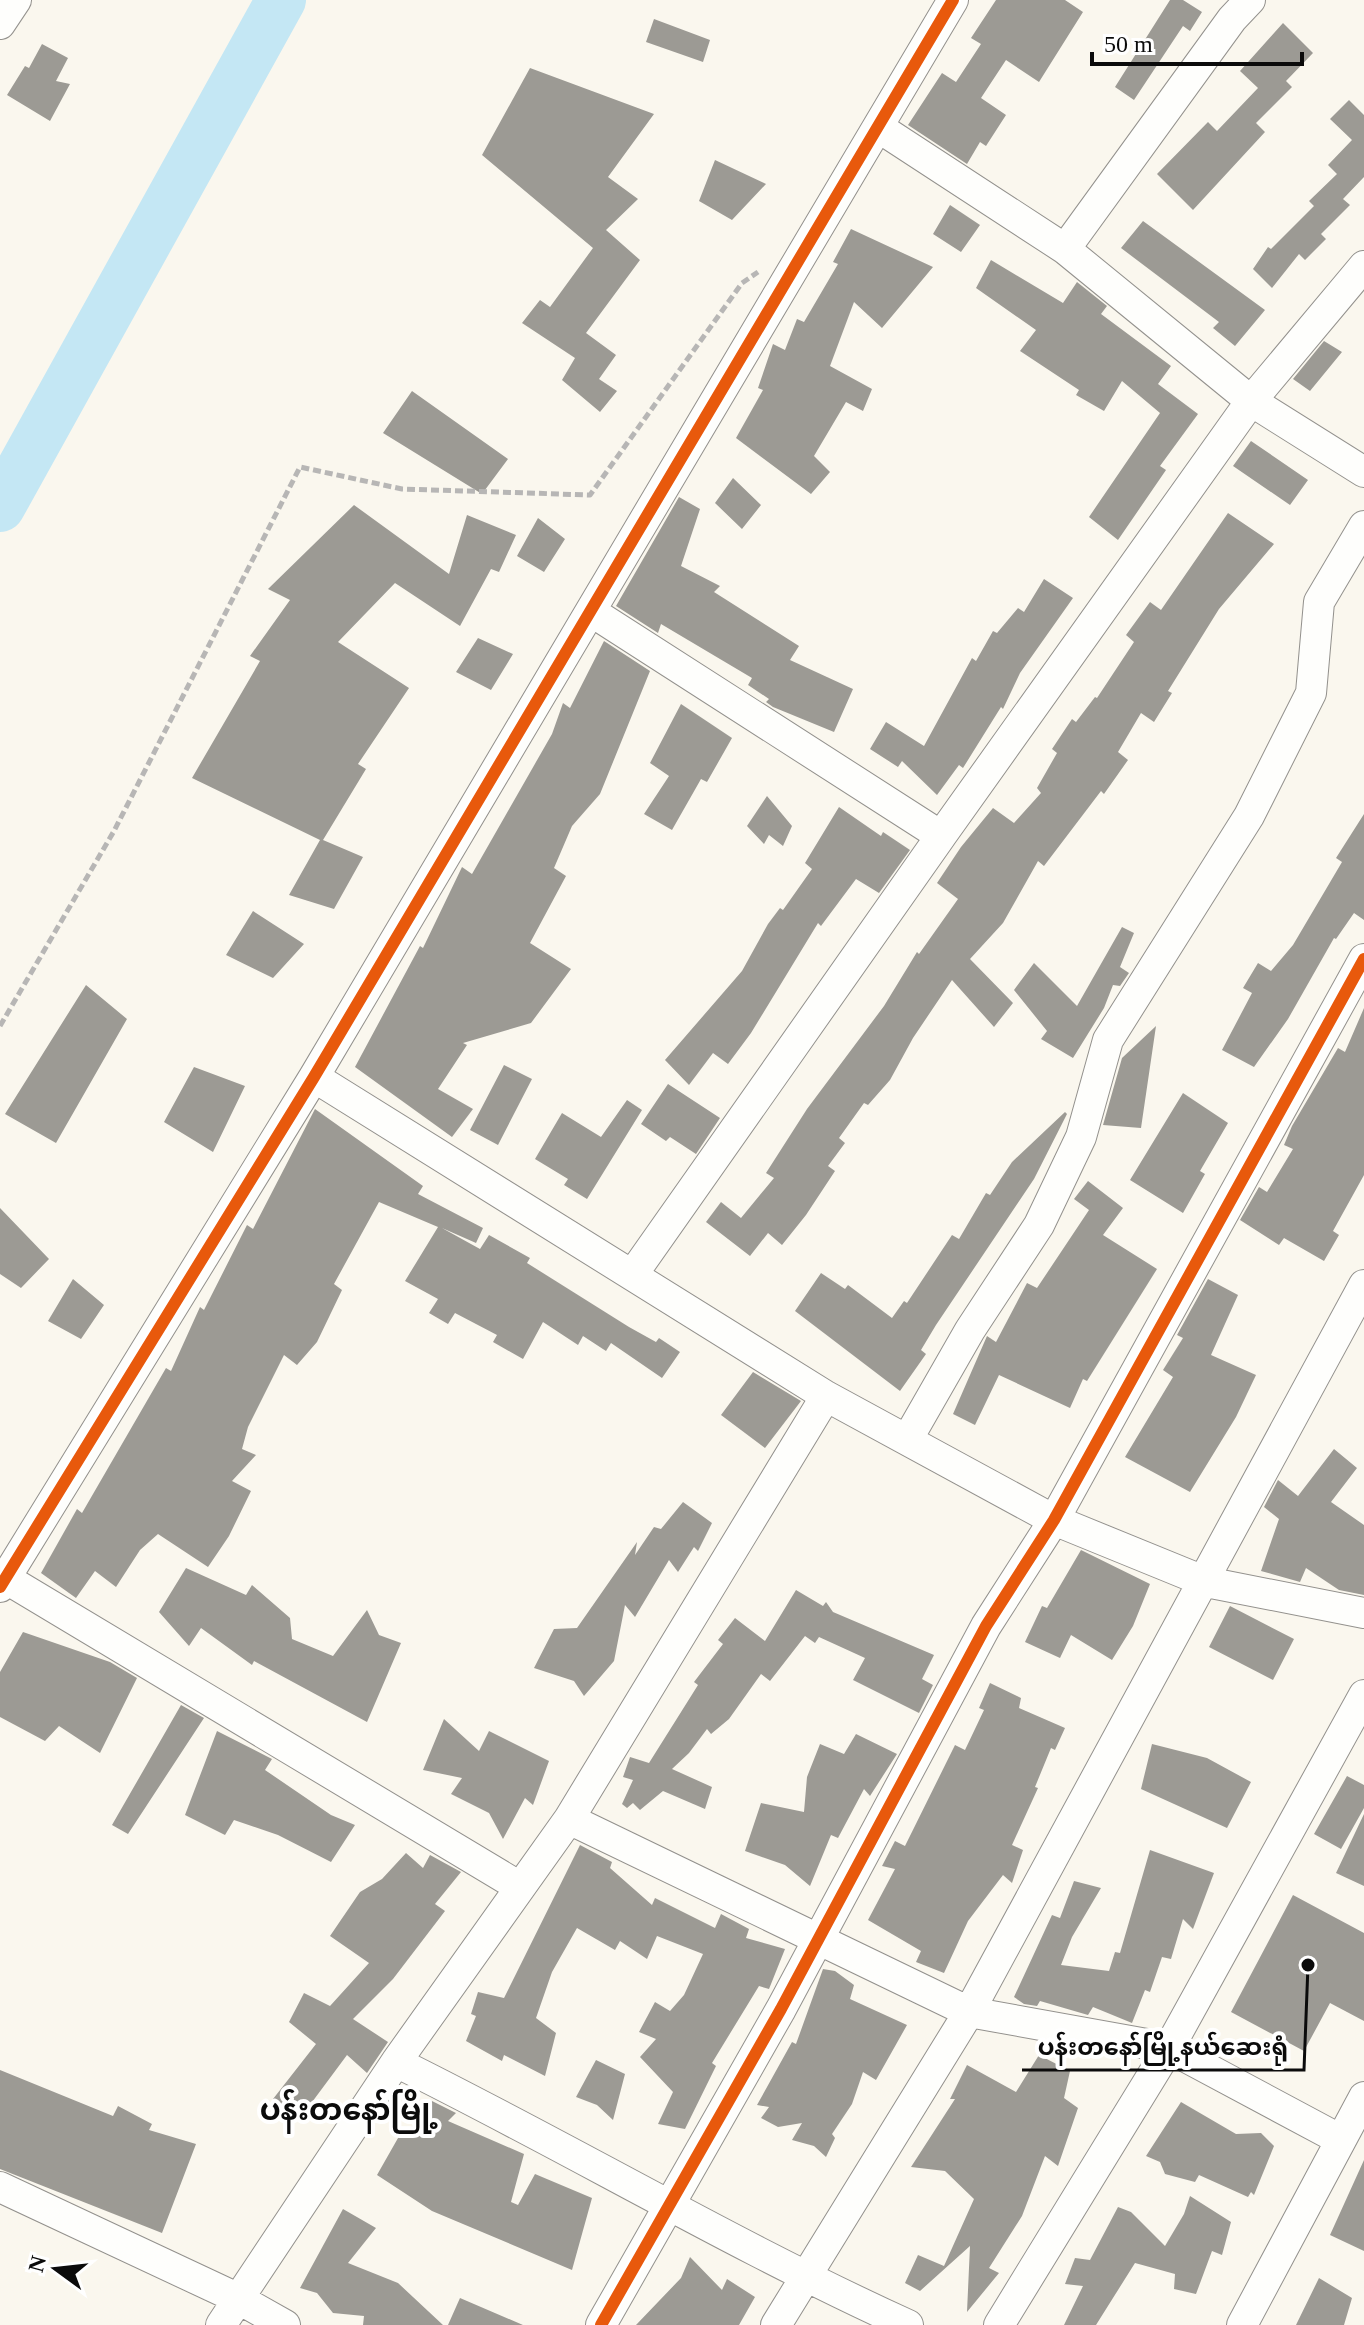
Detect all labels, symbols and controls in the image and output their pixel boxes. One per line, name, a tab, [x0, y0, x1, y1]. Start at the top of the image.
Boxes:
scale bar	[1092, 16, 1302, 66]
text: 50 m	[1104, 31, 1153, 57]
callout: ပန်းတနော်မြို့နယ်ဆေးရုံ	[1022, 2022, 1304, 2070]
text: ပန်းတနော်မြို့နယ်ဆေးရုံ	[1038, 2031, 1288, 2066]
district label: ပန်းတနော်မြို့	[260, 2089, 438, 2134]
north arrow	[16, 2229, 96, 2309]
text: N	[23, 2253, 51, 2275]

